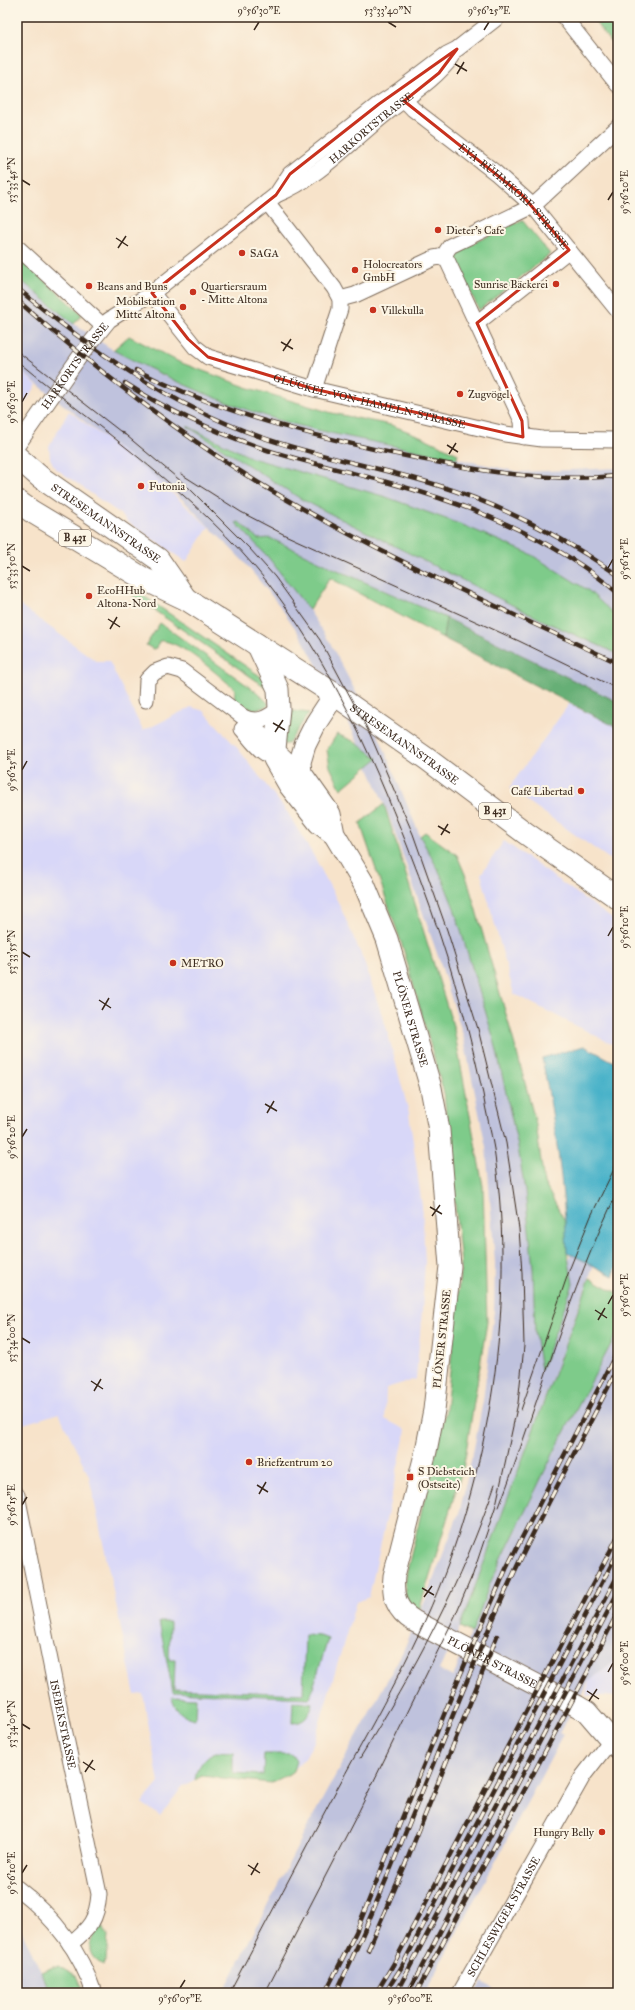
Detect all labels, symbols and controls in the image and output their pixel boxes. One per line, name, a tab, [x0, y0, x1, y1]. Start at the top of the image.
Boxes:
text: 9°56'30"E	[238, 5, 280, 17]
text: 53°33'40"N	[364, 5, 412, 17]
text: 9°56'25"E	[468, 5, 510, 17]
street label: HARKORTSTRASSE	[326, 89, 416, 166]
street label: EVA-RÜHMKORF-STRASSE	[456, 140, 572, 252]
text: 53°33'45"N	[6, 156, 18, 203]
text: 9°56'20"E	[619, 170, 631, 214]
place label: Dieter's Cafe	[446, 224, 505, 237]
marker: Dieter's Cafe	[433, 225, 443, 235]
place label: SAGA	[250, 247, 279, 260]
marker: SAGA	[237, 248, 247, 258]
place label: Holocreators GmbH	[363, 258, 422, 284]
marker: Holocreators GmbH	[350, 265, 360, 275]
place label: Sunrise Bäckerei	[474, 278, 548, 291]
marker: Sunrise Bäckerei	[551, 279, 561, 289]
place label: Beans and Buns	[97, 280, 167, 293]
place label: Quartiersraum - Mitte Altona	[201, 280, 268, 306]
marker: Beans and Buns	[84, 281, 94, 291]
marker: Quartiersraum - Mitte Altona	[188, 287, 198, 297]
place label: Mobilstation Mitte Altona	[115, 295, 175, 321]
marker: Mobilstation Mitte Altona	[178, 302, 188, 312]
place label: Villekulla	[380, 304, 424, 317]
marker: Villekulla	[368, 305, 378, 315]
street label: HARKORTSTRASSE	[38, 319, 111, 412]
street label: GLÜCKEL-VON-HAMELN-STRASSE	[272, 371, 467, 431]
text: 9°56'30"E	[6, 381, 18, 423]
place label: Zugvögel	[468, 388, 510, 401]
marker: Zugvögel	[455, 389, 465, 399]
street label: STRESEMANNSTRASSE	[49, 480, 164, 566]
place label: Futonia	[149, 480, 185, 493]
marker: Futonia	[136, 481, 146, 491]
road number: B 431	[59, 530, 91, 546]
text: 9°56'15"E	[619, 538, 631, 580]
text: 53°33'50"N	[6, 542, 18, 589]
place label: EcoHHub Altona-Nord	[96, 584, 157, 610]
marker: EcoHHub Altona-Nord	[84, 591, 94, 601]
street label: STRESEMANNSTRASSE	[348, 701, 462, 787]
text: 9°56'25"E	[6, 749, 18, 791]
place label: Café Libertad	[511, 785, 573, 798]
marker: Café Libertad	[576, 786, 586, 796]
road number: B 431	[479, 803, 511, 819]
text: 9°56'10"E	[619, 906, 631, 948]
text: 53°33'55"N	[6, 929, 18, 975]
place label: METRO	[181, 957, 224, 970]
marker: METRO	[168, 958, 178, 968]
street label: PLÖNER STRASSE	[390, 969, 431, 1069]
text: 9°56'20"E	[6, 1115, 18, 1159]
text: 9°56'05"E	[619, 1273, 631, 1317]
street label: PLÖNER STRASSE	[429, 1289, 454, 1389]
text: 53°34'00"N	[6, 1313, 18, 1363]
place label: Briefzentrum 20	[257, 1456, 333, 1469]
marker: Briefzentrum 20	[244, 1457, 254, 1467]
place label: S Diebsteich (Ostseite)	[418, 1465, 475, 1491]
marker: S Diebsteich (Ostseite)	[405, 1472, 415, 1482]
text: 9°56'15"E	[6, 1484, 18, 1526]
street label: PLÖNER STRASSE	[445, 1633, 540, 1691]
text: 9°56'00"E	[619, 1641, 631, 1685]
street label: ISEBEKSTRASSE	[48, 1678, 79, 1771]
text: 53°34'05"N	[6, 1700, 18, 1748]
place label: Hungry Belly	[533, 1826, 595, 1839]
marker: Hungry Belly	[597, 1827, 607, 1837]
text: 9°56'10"E	[6, 1852, 18, 1894]
street label: SCHLESWIGER STRASSE	[464, 1854, 543, 1979]
text: 9°56'05"E	[158, 1993, 202, 2005]
text: 9°56'00"E	[388, 1993, 432, 2005]

